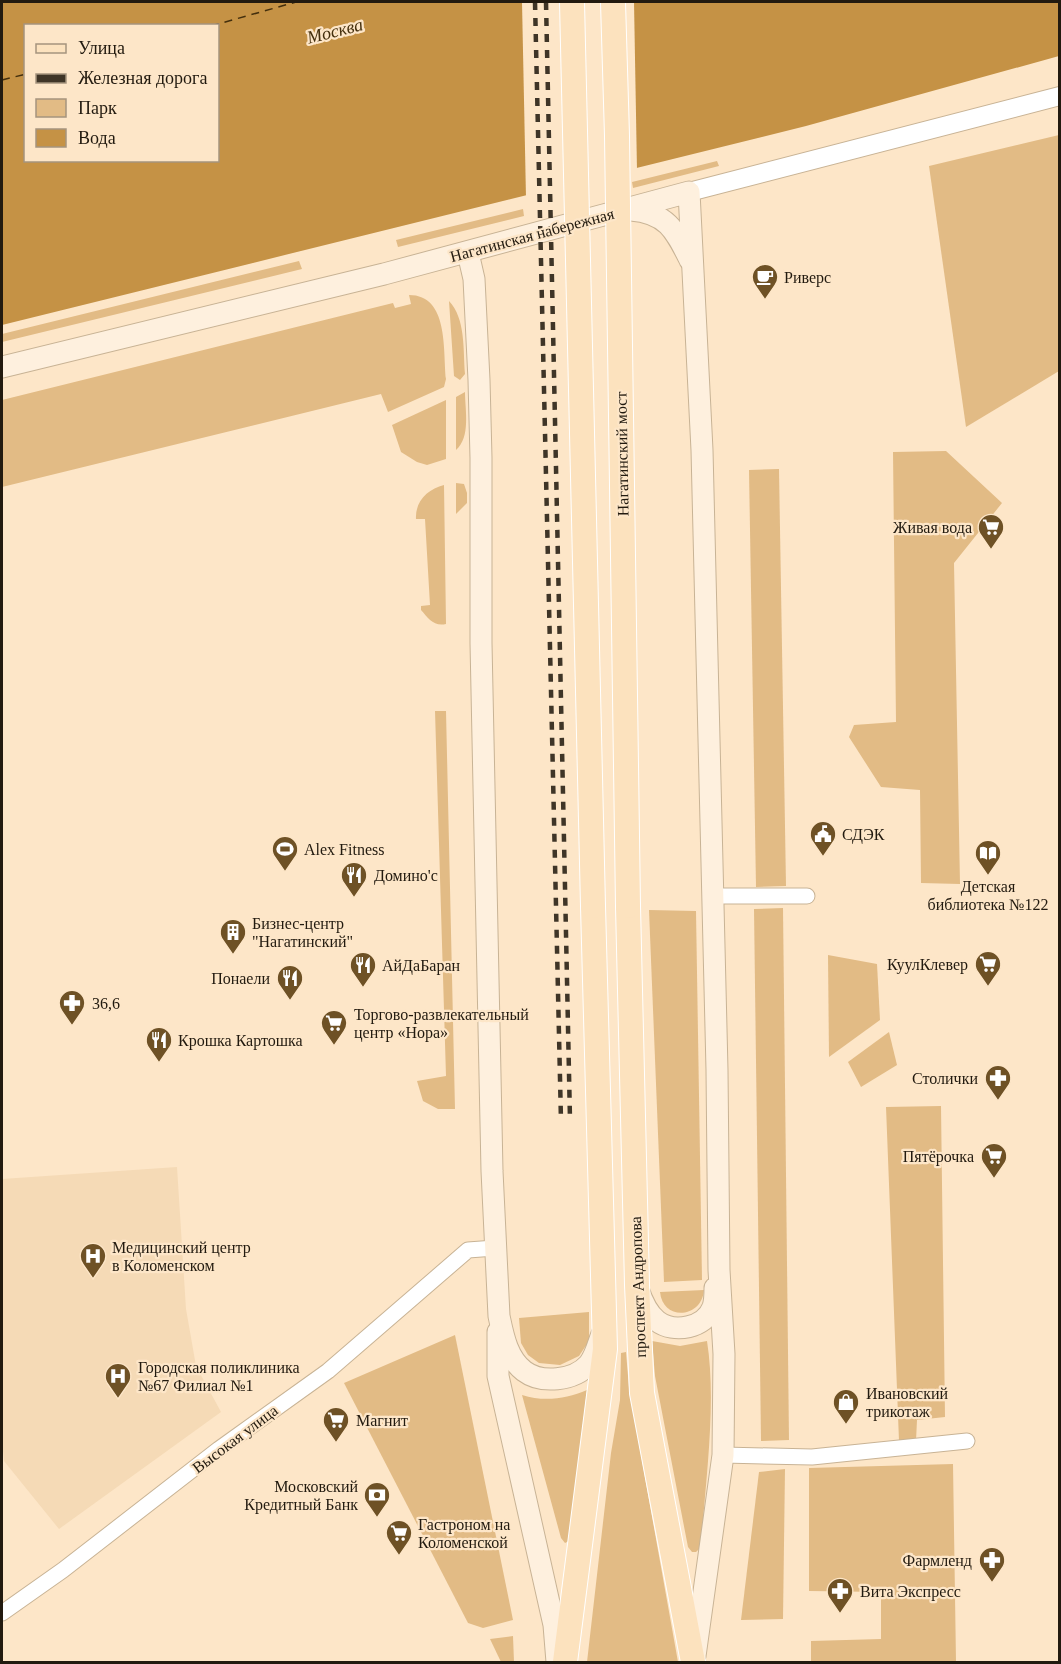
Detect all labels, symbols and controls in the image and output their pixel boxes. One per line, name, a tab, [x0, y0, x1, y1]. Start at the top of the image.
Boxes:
water label: Москва	[304, 14, 365, 48]
legend	[24, 24, 219, 162]
text: Улица	[78, 38, 125, 58]
text: Железная дорога	[78, 68, 207, 88]
text: Парк	[78, 98, 117, 118]
text: Вода	[78, 128, 116, 148]
street label: Нагатинская набережная	[448, 205, 617, 266]
cafe icon: Риверс	[750, 262, 780, 300]
place label: Риверс	[784, 269, 831, 287]
street label: Нагатинский мост	[612, 392, 632, 516]
supermarket icon: Живая вода	[976, 512, 1006, 550]
place label: Живая вода	[893, 519, 972, 537]
public building icon: СДЭК	[808, 819, 838, 857]
place label: СДЭК	[842, 826, 885, 844]
sports icon: Alex Fitness	[270, 834, 300, 872]
library icon: Детская библиотека №122	[973, 838, 1003, 876]
place label: Alex Fitness	[304, 841, 384, 858]
restaurant icon: Домино'c	[339, 860, 369, 898]
place label: Домино'c	[374, 867, 438, 885]
place label: Детская библиотека №122	[928, 878, 1048, 913]
place label: Бизнес-центр "Нагатинский"	[252, 915, 353, 950]
building icon: Бизнес-центр "Нагатинский"	[218, 917, 248, 955]
supermarket icon: КуулКлевер	[973, 949, 1003, 987]
restaurant icon: АйДаБаран	[348, 950, 378, 988]
place label: КуулКлевер	[887, 956, 968, 974]
place label: АйДаБаран	[382, 957, 461, 975]
restaurant icon: Понаели	[275, 963, 305, 1001]
place label: Понаели	[211, 970, 270, 987]
pharmacy icon: 36,6	[57, 988, 87, 1026]
place label: 36,6	[92, 995, 120, 1012]
place label: Торгово-развлекательный центр «Нора»	[354, 1006, 529, 1042]
supermarket icon: Торгово-развлекательный центр «Нора»	[319, 1008, 349, 1046]
restaurant icon: Крошка Картошка	[144, 1025, 174, 1063]
place label: Крошка Картошка	[178, 1032, 303, 1050]
pharmacy icon: Столички	[983, 1063, 1013, 1101]
place label: Столички	[912, 1070, 978, 1087]
supermarket icon: Пятёрочка	[979, 1141, 1009, 1179]
place label: Пятёрочка	[903, 1148, 974, 1166]
street label: проспект Андропова	[627, 1216, 650, 1358]
place label: Медицинский центр в Коломенском	[112, 1239, 251, 1274]
hospital icon: Медицинский центр в Коломенском	[78, 1241, 108, 1279]
place label: Городская поликлиника №67 Филиал №1	[138, 1359, 300, 1394]
hospital icon: Городская поликлиника №67 Филиал №1	[103, 1361, 133, 1399]
place label: Ивановский трикотаж	[866, 1385, 948, 1421]
shop icon: Ивановский трикотаж	[831, 1387, 861, 1425]
street label: Высокая улица	[189, 1402, 281, 1477]
supermarket icon: Магнит	[321, 1405, 351, 1443]
place label: Магнит	[356, 1412, 408, 1429]
place label: Московский Кредитный Банк	[244, 1478, 358, 1514]
bank icon: Московский Кредитный Банк	[362, 1480, 392, 1518]
place label: Гастроном на Коломенской	[418, 1516, 510, 1551]
supermarket icon: Гастроном на Коломенской	[384, 1518, 414, 1556]
pharmacy icon: Фармленд	[977, 1545, 1007, 1583]
place label: Фармленд	[903, 1552, 972, 1570]
pharmacy icon: Вита Экспресс	[825, 1576, 855, 1614]
place label: Вита Экспресс	[860, 1583, 961, 1601]

